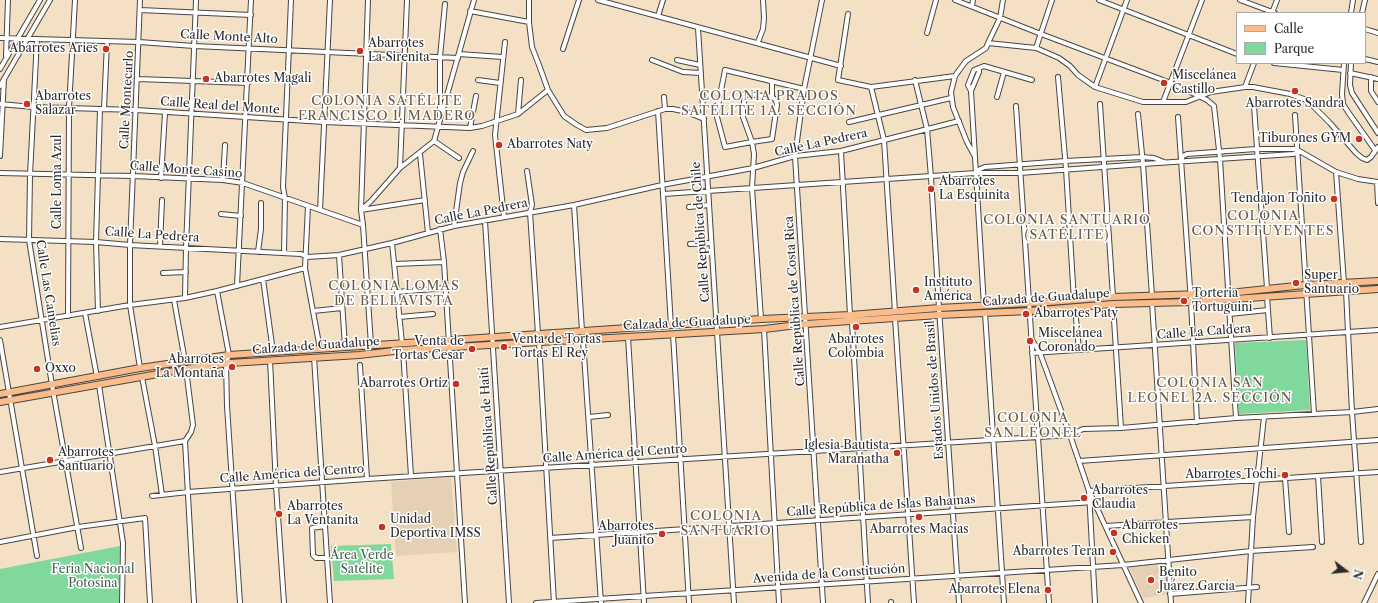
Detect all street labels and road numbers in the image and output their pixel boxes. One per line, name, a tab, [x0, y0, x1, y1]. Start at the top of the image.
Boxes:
street label: Calle Monte Alto	[180, 27, 278, 47]
street label: Calle Montecarlo	[117, 50, 137, 150]
street label: Calle Real del Monte	[160, 95, 280, 117]
street label: Calle La Pedrera	[773, 126, 869, 160]
street label: Calle Loma Azul	[51, 135, 65, 229]
street label: Calle Monte Casino	[129, 159, 243, 181]
street label: Calle República de Chile	[689, 161, 713, 303]
street label: Calle La Pedrera	[433, 196, 529, 228]
street label: Calle República de Costa Rica	[782, 215, 808, 387]
street label: Calle La Pedrera	[104, 225, 200, 245]
street label: Calle Las Camelias	[32, 239, 64, 347]
street label: Calzada de Guadalupe	[982, 286, 1110, 310]
street label: Calzada de Guadalupe	[623, 312, 751, 334]
street label: Estados Unidos de Brasil	[923, 320, 947, 460]
street label: Calle La Caldera	[1156, 322, 1252, 342]
street label: Calzada de Guadalupe	[252, 334, 380, 358]
street label: Calle República de Haití	[477, 367, 501, 505]
street label: Calle América del Centro	[542, 442, 688, 466]
street label: Calle América del Centro	[219, 462, 365, 486]
street label: Calle República de Islas Bahamas	[786, 492, 976, 520]
street label: Avenida de la Constitución	[752, 561, 906, 587]

